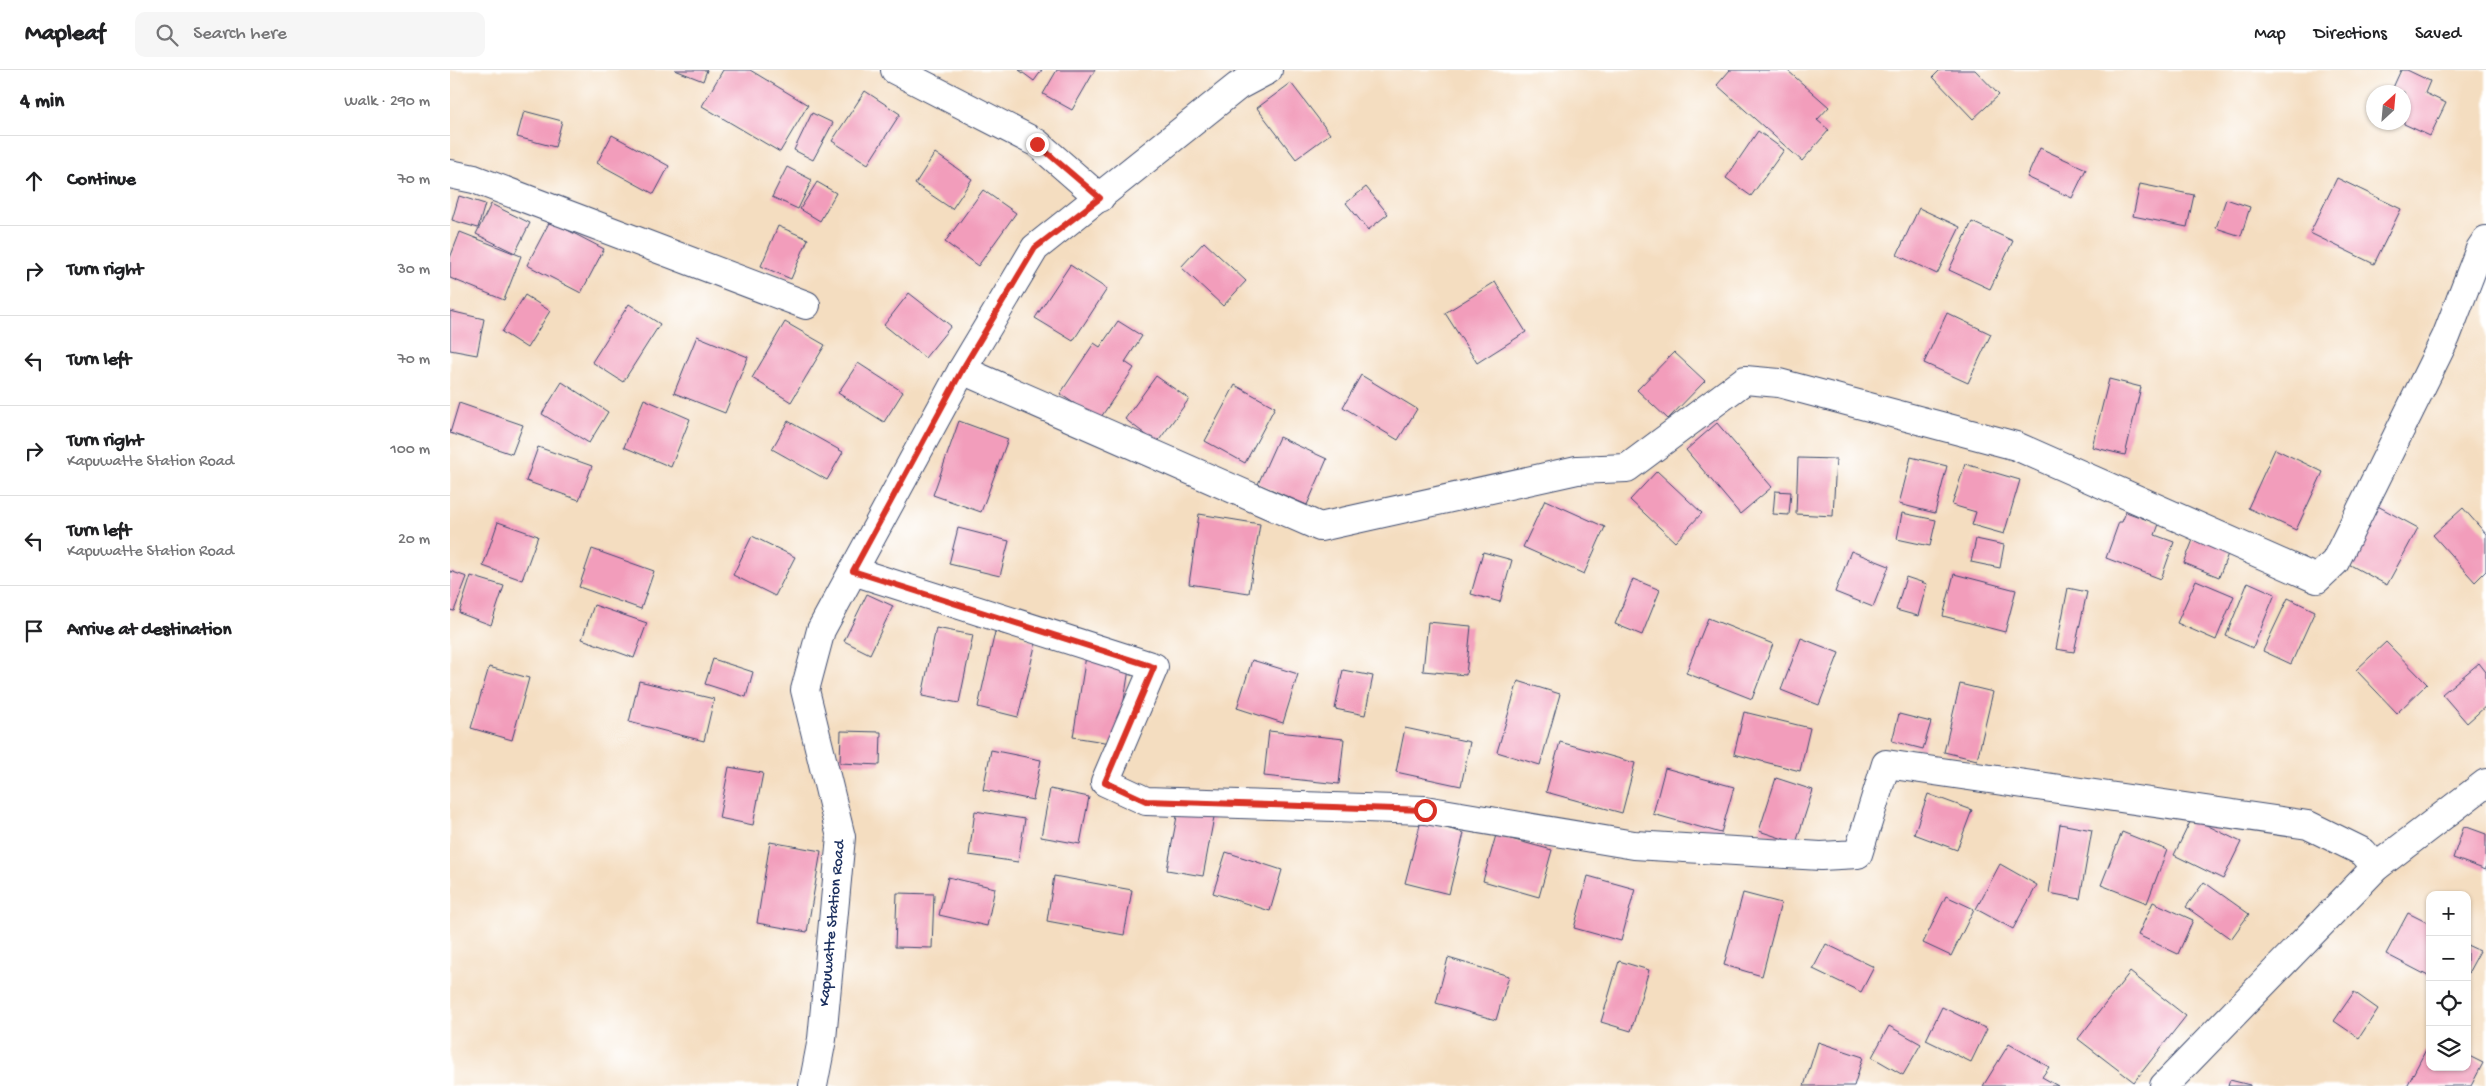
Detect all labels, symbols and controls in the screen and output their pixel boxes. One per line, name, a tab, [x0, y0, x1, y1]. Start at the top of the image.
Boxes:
search box	[135, 12, 485, 57]
text: Mapleaf	[25, 20, 105, 49]
icon: search	[153, 21, 181, 49]
text: Search here	[193, 23, 287, 46]
text: Map	[2254, 24, 2286, 45]
text: Directions	[2314, 24, 2387, 45]
text: Saved	[2415, 24, 2461, 45]
north arrow	[2366, 85, 2411, 130]
text: 4 min	[20, 90, 64, 115]
text: Walk · 290 m	[344, 93, 430, 112]
route end	[1026, 133, 1049, 156]
icon: ahead	[20, 167, 48, 195]
text: Continue	[67, 169, 136, 192]
text: 70 m	[397, 171, 430, 190]
icon: right	[20, 257, 48, 285]
text: Turn right	[67, 259, 143, 282]
text: 30 m	[397, 261, 430, 280]
icon: left	[20, 347, 48, 375]
text: Turn left	[67, 349, 131, 372]
text: 70 m	[397, 351, 430, 370]
text: Turn right	[67, 430, 143, 453]
icon: right	[20, 437, 48, 465]
text: 100 m	[390, 441, 430, 460]
text: Kapuwatte Station Road	[67, 453, 234, 472]
text: Turn left	[67, 520, 131, 543]
icon: left	[20, 527, 48, 555]
text: 20 m	[398, 531, 430, 550]
text: Kapuwatte Station Road	[67, 543, 234, 562]
icon: arrive	[20, 617, 48, 645]
text: Arrive at destination	[67, 619, 231, 642]
route start	[1414, 799, 1437, 822]
street label: Kapuwatte Station Road	[816, 838, 850, 1007]
map controls	[2426, 891, 2471, 1071]
button: +	[2426, 891, 2471, 936]
button: −	[2426, 936, 2471, 981]
button: locate	[2426, 981, 2471, 1026]
button: layers	[2426, 1026, 2471, 1071]

